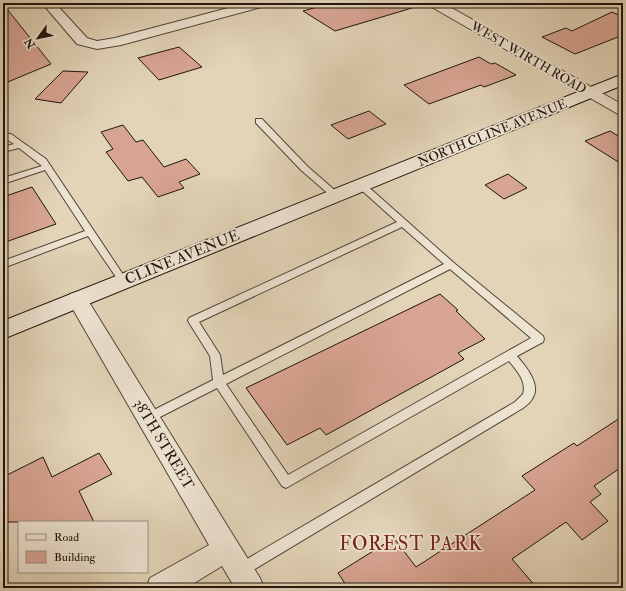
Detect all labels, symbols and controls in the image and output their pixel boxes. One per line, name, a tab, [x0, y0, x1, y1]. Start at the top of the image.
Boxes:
north arrow	[18, 18, 58, 58]
street label: WEST WIRTH ROAD	[467, 18, 589, 98]
text: N	[21, 35, 39, 52]
street label: NORTH CLINE AVENUE	[415, 96, 569, 170]
street label: CLINE AVENUE	[122, 226, 243, 289]
street label: 38TH STREET	[129, 395, 198, 493]
legend	[18, 521, 148, 573]
text: Road	[54, 530, 79, 545]
district label: FOREST PARK	[339, 532, 483, 556]
text: Building	[54, 550, 97, 565]

